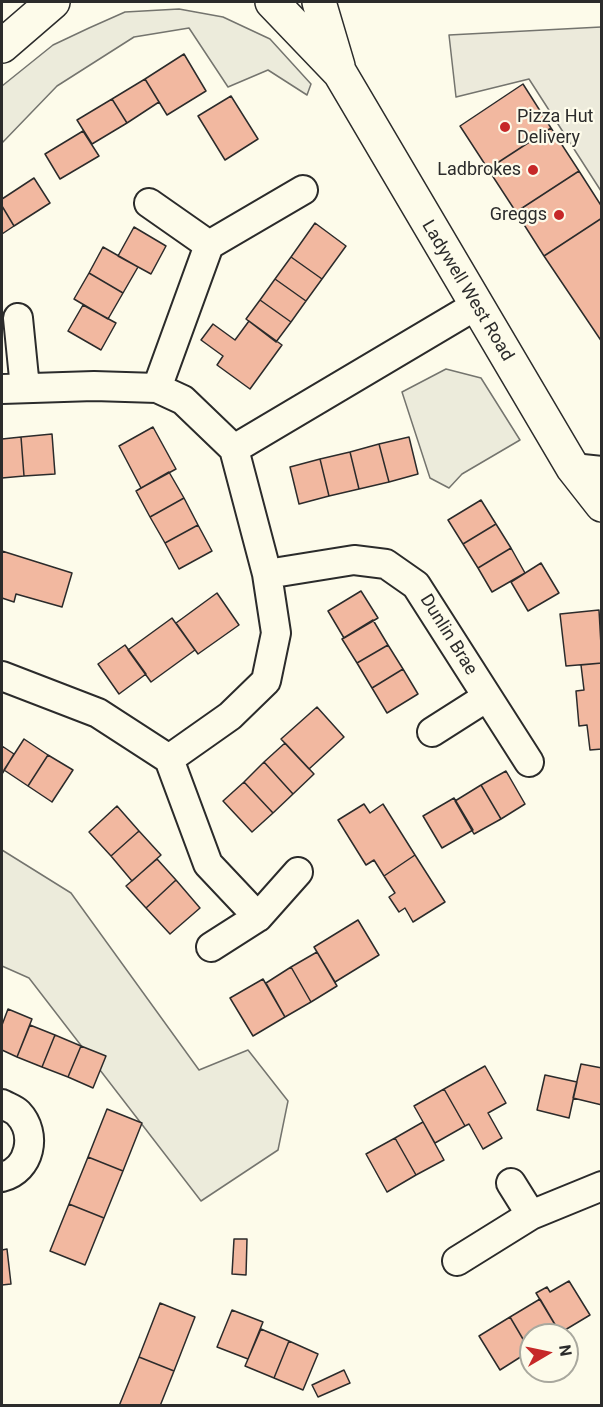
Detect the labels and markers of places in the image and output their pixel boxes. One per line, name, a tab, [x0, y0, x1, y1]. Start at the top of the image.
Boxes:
place label: Pizza Hut Delivery	[517, 106, 594, 148]
marker: Pizza Hut Delivery	[498, 120, 512, 134]
place label: Ladbrokes	[437, 159, 521, 181]
marker: Ladbrokes	[526, 163, 540, 177]
place label: Greggs	[490, 204, 547, 226]
marker: Greggs	[552, 208, 566, 222]

